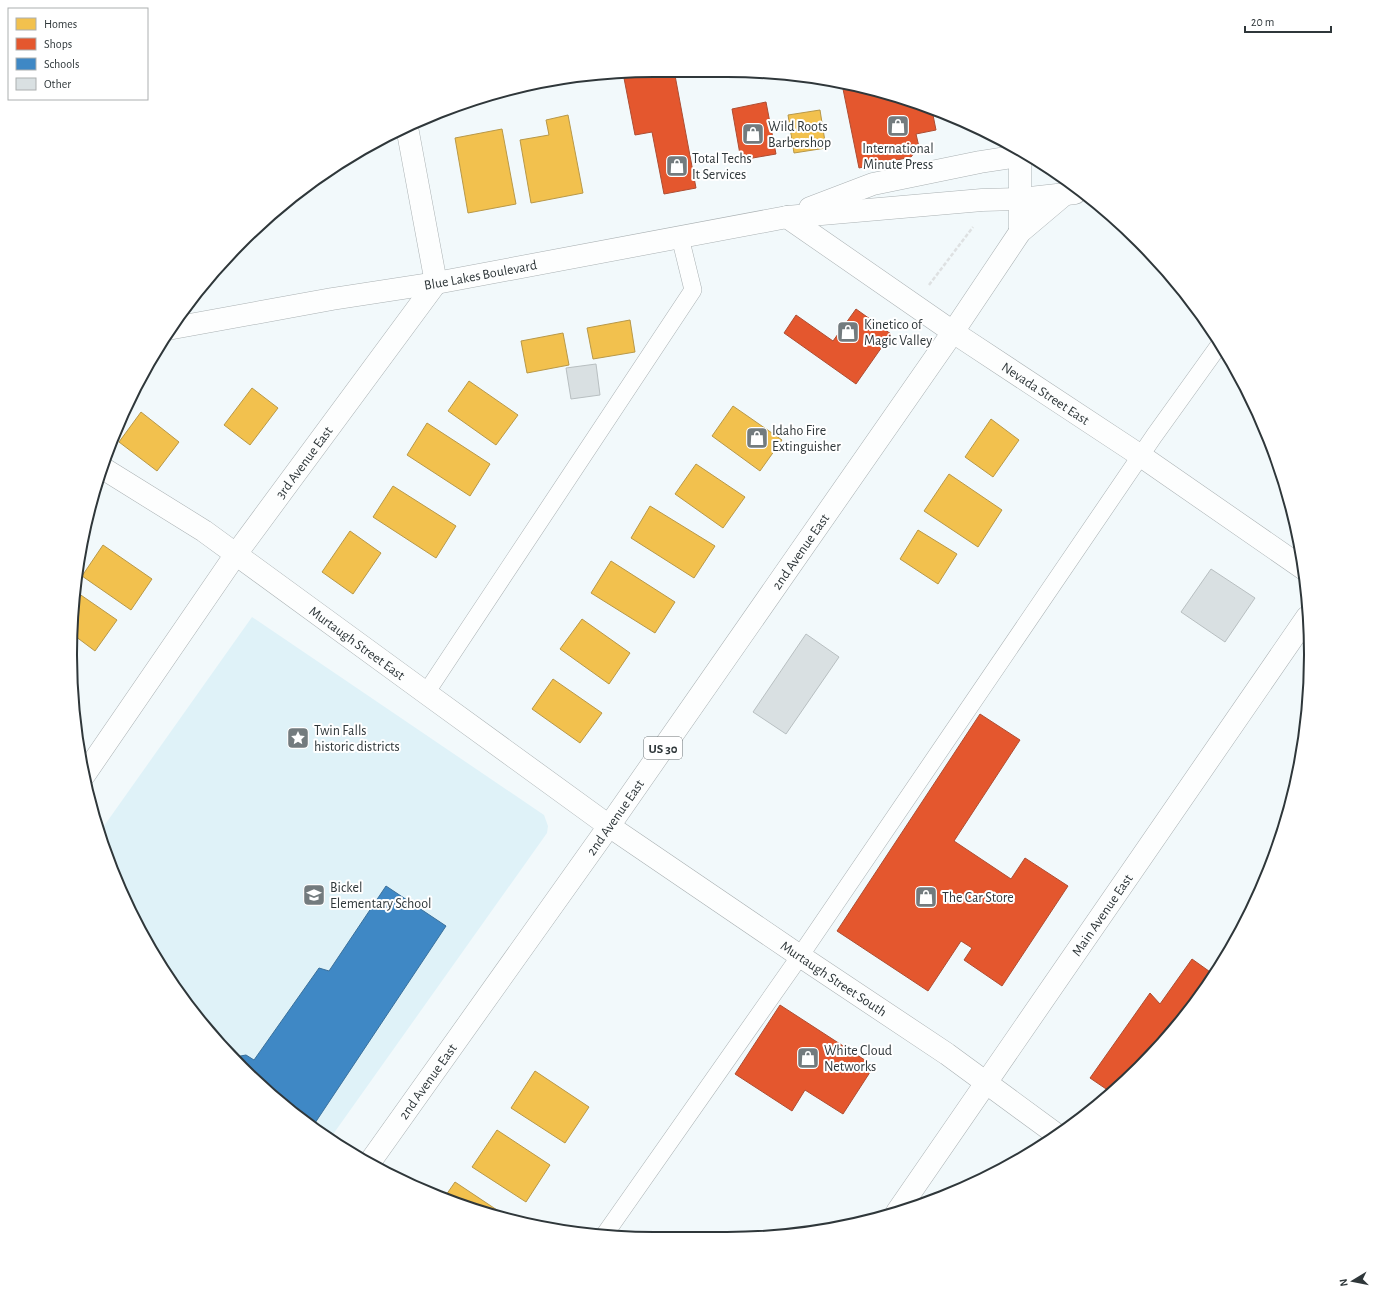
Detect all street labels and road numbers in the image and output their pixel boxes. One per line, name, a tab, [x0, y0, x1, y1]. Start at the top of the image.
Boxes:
street label: Blue Lakes Boulevard	[423, 258, 538, 293]
street label: Nevada Street East	[999, 360, 1092, 428]
street label: 3rd Avenue East	[274, 424, 336, 501]
street label: 2nd Avenue East	[770, 511, 833, 592]
street label: Murtaugh Street East	[306, 604, 408, 683]
road number: US 30	[644, 737, 682, 759]
street label: 2nd Avenue East	[585, 777, 647, 858]
street label: Main Avenue East	[1070, 871, 1136, 959]
street label: Murtaugh Street South	[778, 939, 889, 1020]
street label: 2nd Avenue East	[397, 1041, 460, 1122]

